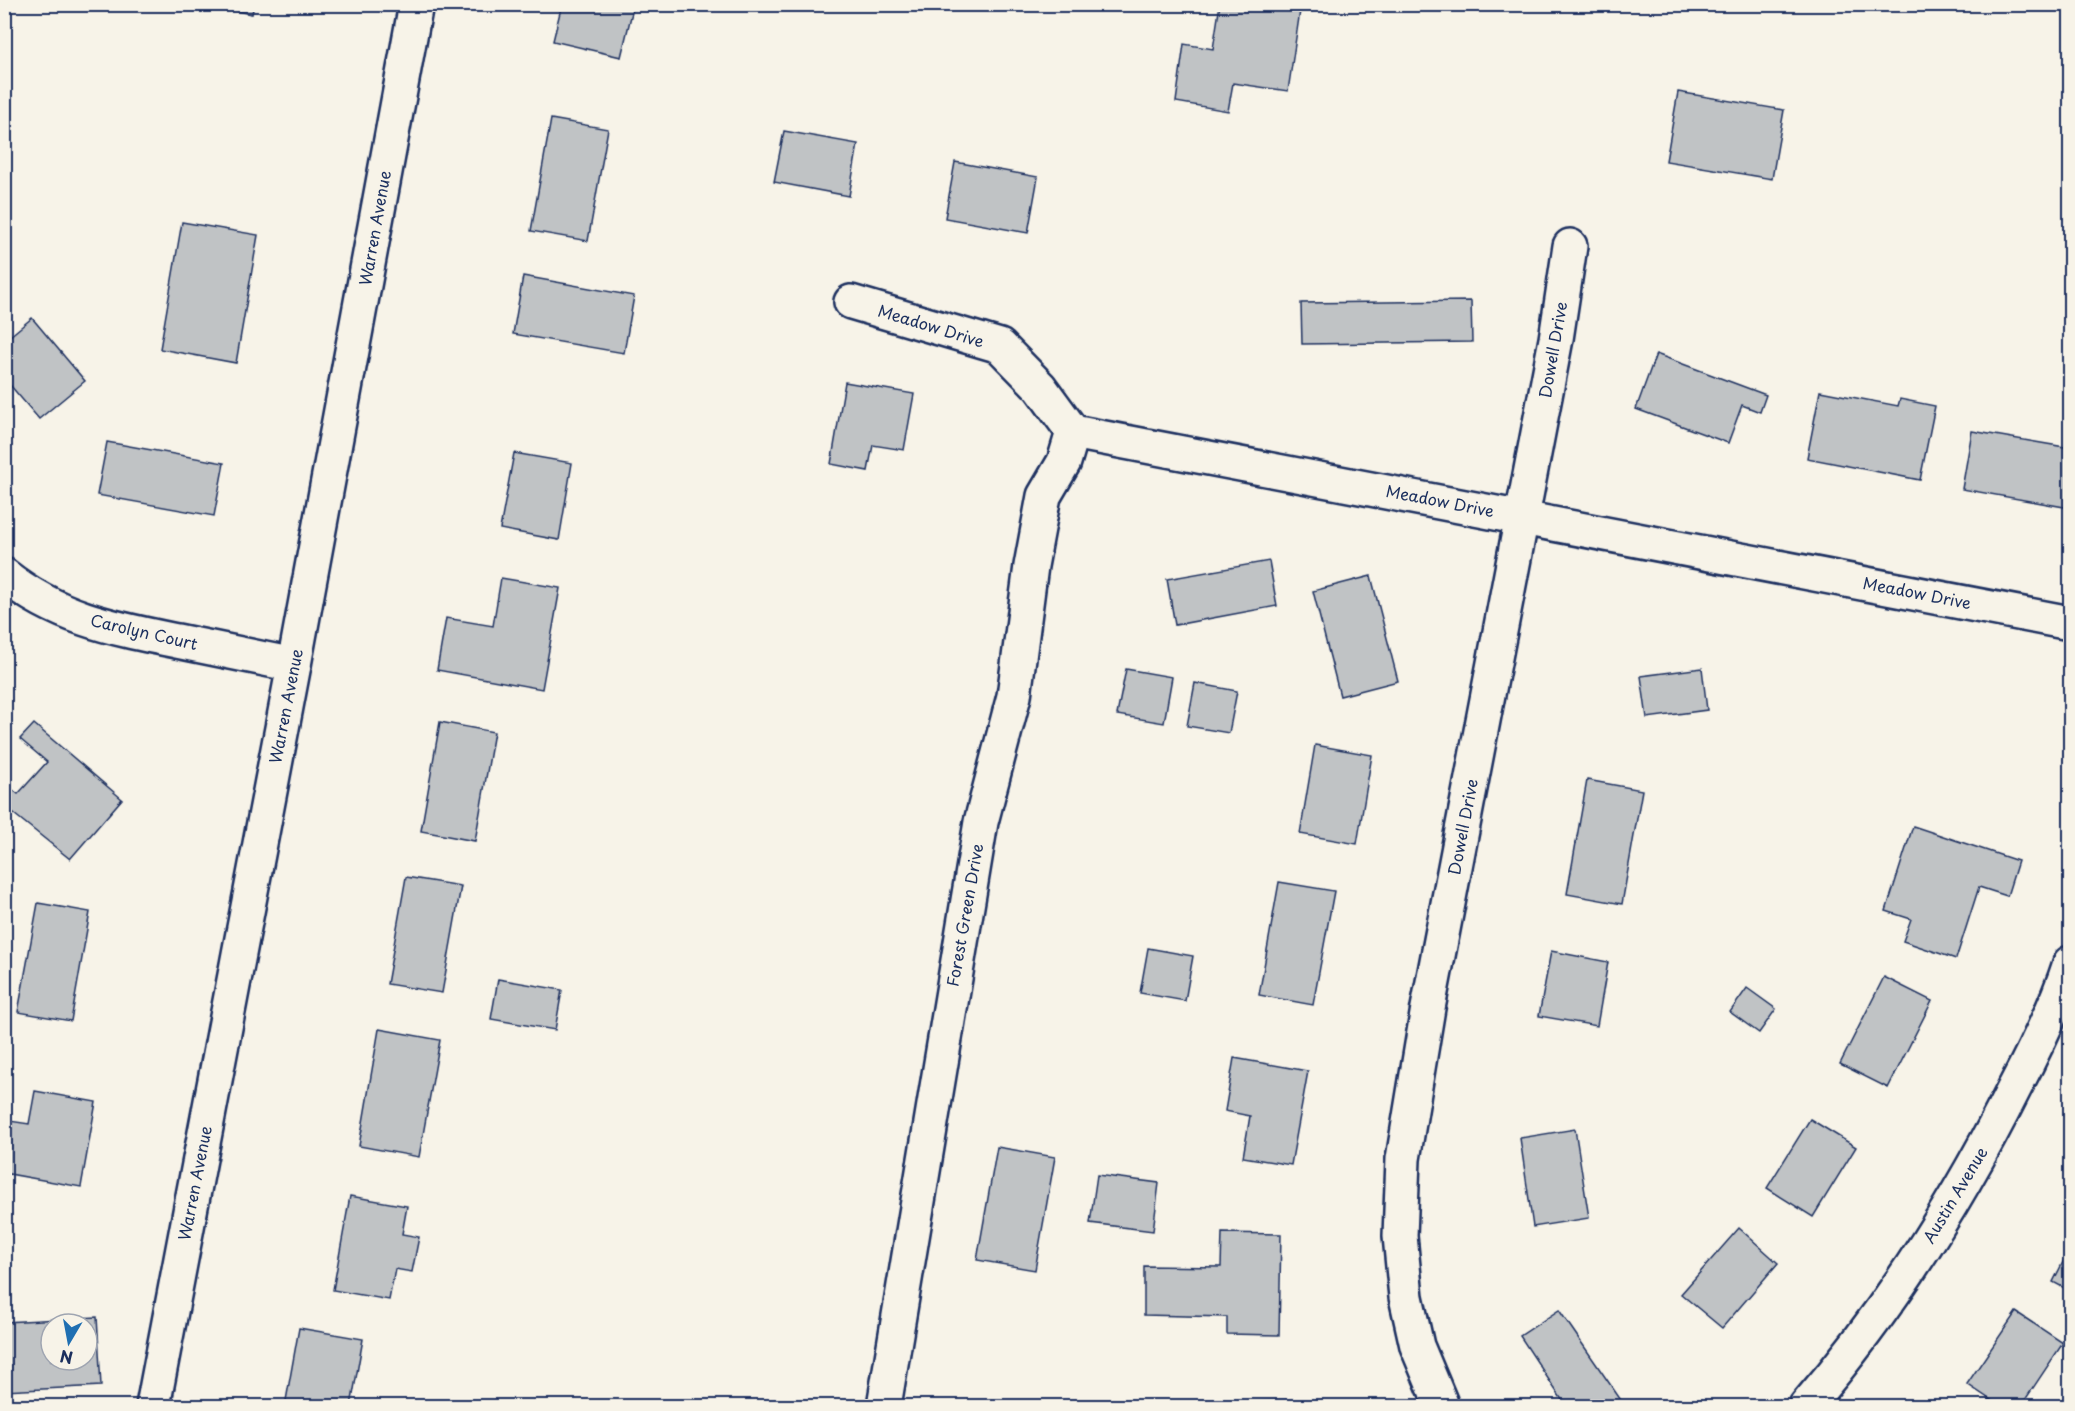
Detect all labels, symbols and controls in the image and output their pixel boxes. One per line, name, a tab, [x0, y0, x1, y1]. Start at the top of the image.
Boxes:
street label: Warren Avenue	[352, 168, 396, 287]
street label: Meadow Drive	[875, 298, 988, 353]
street label: Dowell Drive	[1532, 300, 1572, 400]
street label: Meadow Drive	[1384, 478, 1497, 522]
street label: Meadow Drive	[1861, 570, 1974, 614]
street label: Carolyn Court	[88, 607, 201, 655]
street label: Warren Avenue	[262, 646, 308, 765]
street label: Dowell Drive	[1441, 776, 1483, 877]
street label: Forest Green Drive	[940, 841, 988, 988]
street label: Warren Avenue	[171, 1123, 217, 1242]
street label: Austin Avenue	[1916, 1141, 1993, 1247]
north arrow	[39, 1312, 99, 1372]
text: N	[58, 1345, 75, 1371]

